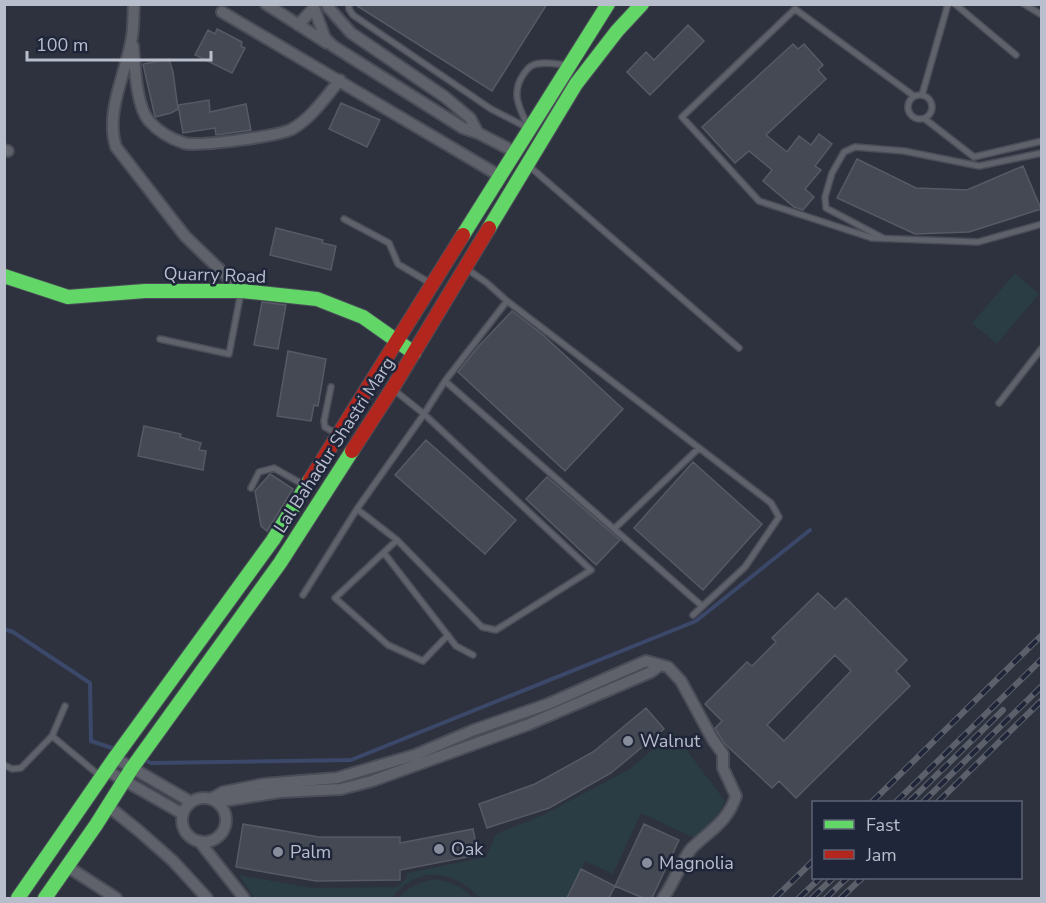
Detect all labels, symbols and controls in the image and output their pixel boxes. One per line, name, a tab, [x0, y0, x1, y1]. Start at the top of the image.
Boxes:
scale bar	[27, 24, 212, 62]
text: 100 m	[36, 33, 88, 57]
street label: Quarry Road	[163, 261, 267, 289]
street label: Lal Bahadur Shastri Marg	[268, 352, 400, 538]
place label: Walnut	[640, 729, 701, 753]
marker: Walnut	[621, 734, 635, 748]
legend	[812, 801, 1022, 879]
text: Fast	[866, 813, 901, 837]
place label: Oak	[451, 837, 484, 861]
place label: Palm	[290, 840, 331, 864]
marker: Oak	[432, 842, 446, 856]
text: Jam	[865, 843, 897, 867]
marker: Palm	[271, 845, 285, 859]
place label: Magnolia	[659, 851, 734, 875]
marker: Magnolia	[640, 856, 654, 870]

